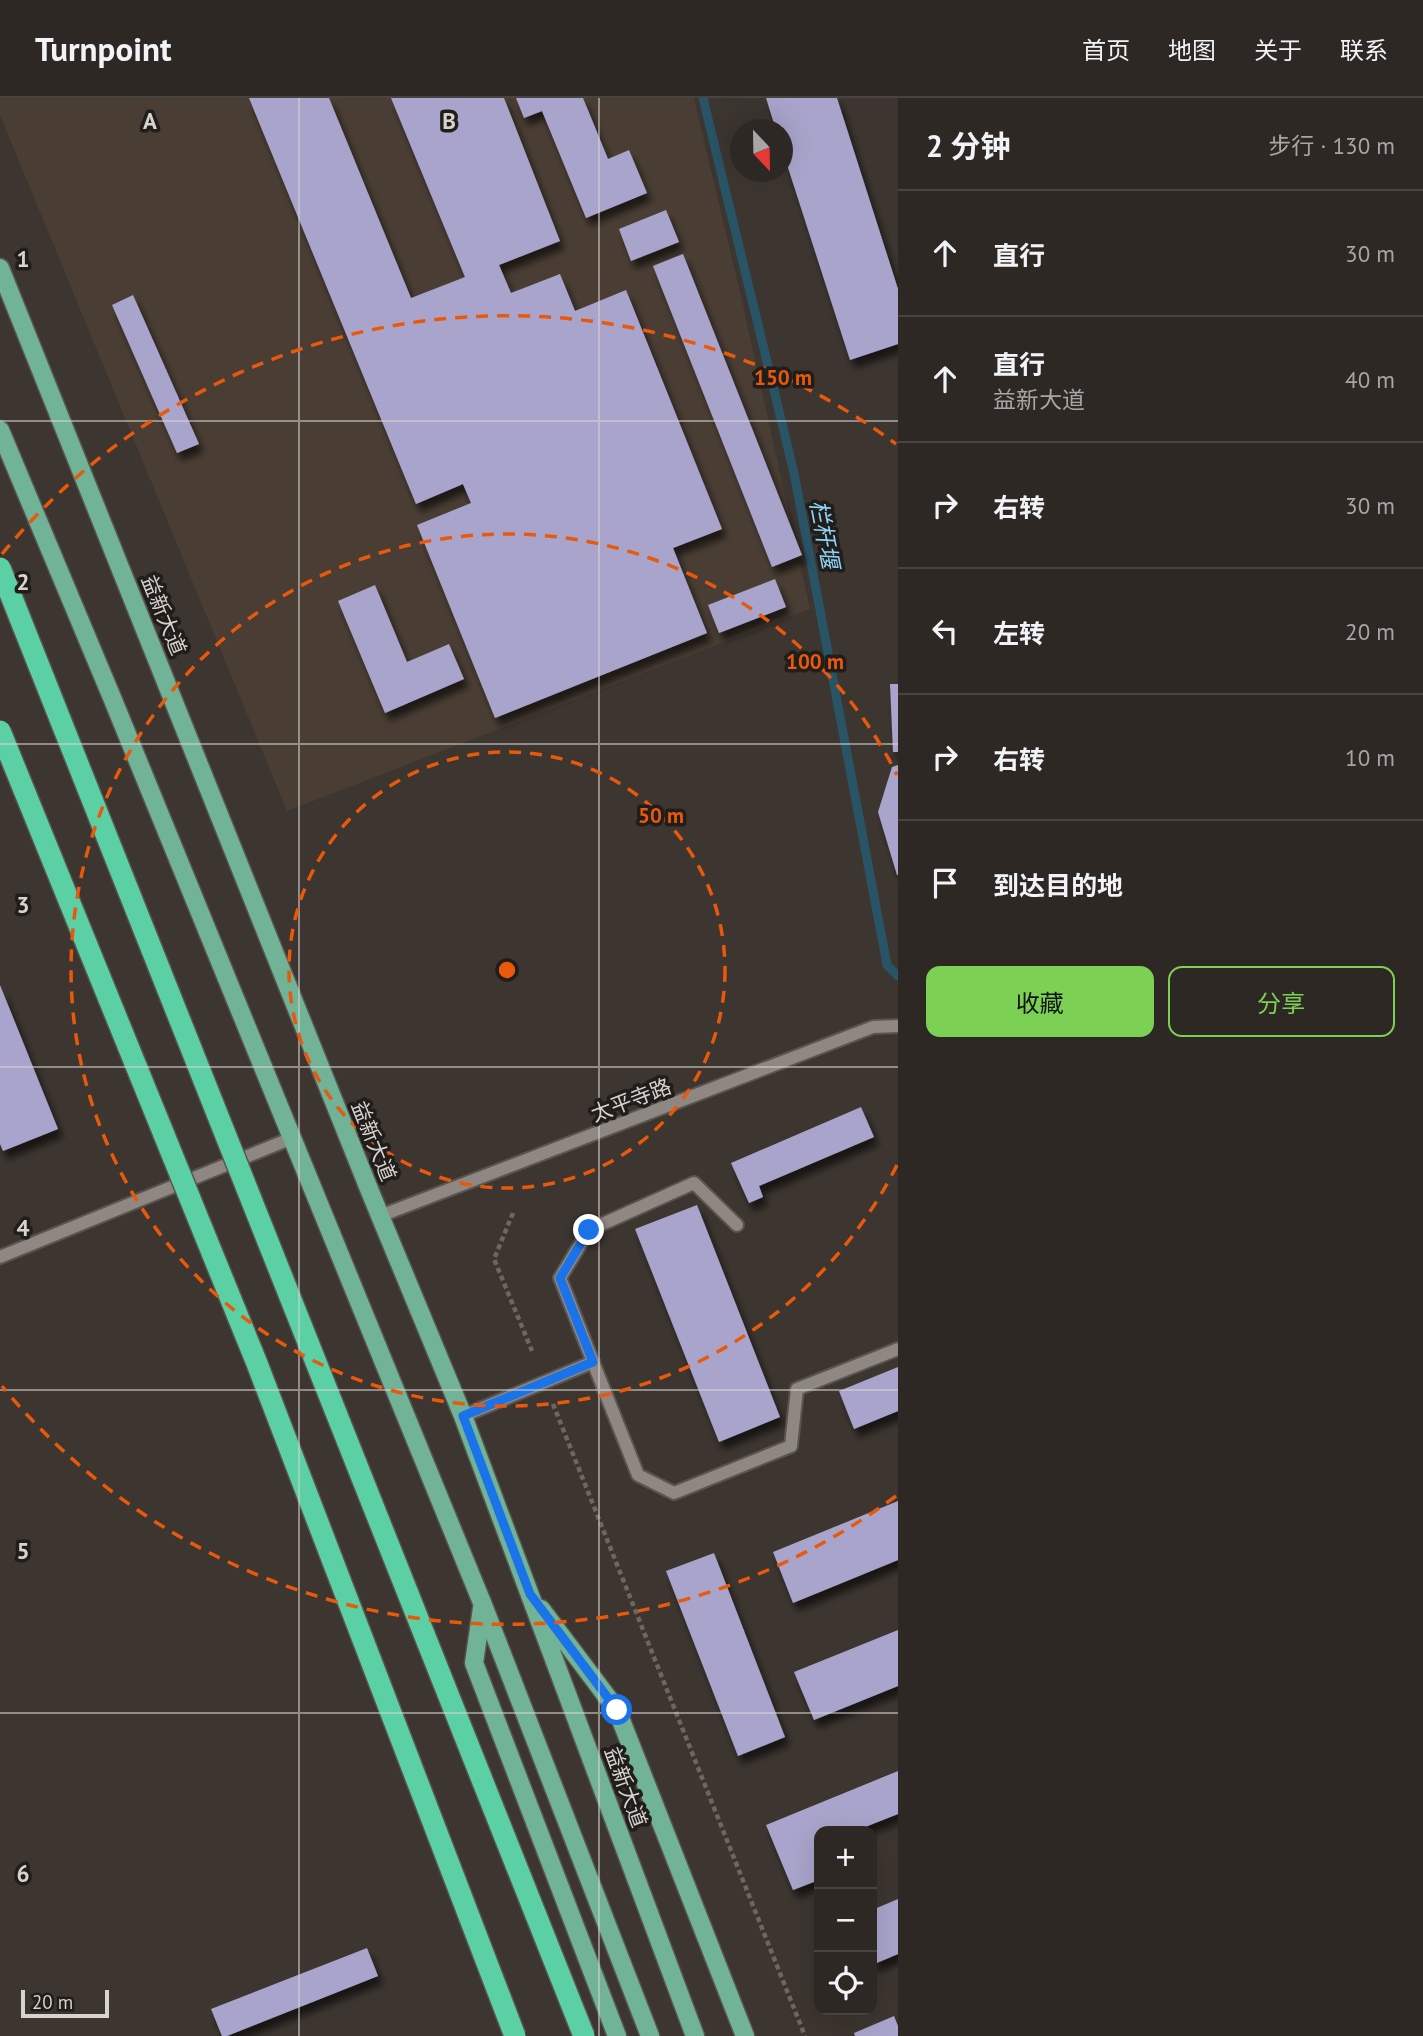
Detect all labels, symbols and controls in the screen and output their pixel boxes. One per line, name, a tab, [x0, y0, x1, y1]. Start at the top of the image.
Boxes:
text: Turnpoint	[35, 27, 172, 70]
text: 首页	[1082, 35, 1130, 66]
text: 地图	[1168, 35, 1216, 66]
text: 关于	[1254, 35, 1302, 66]
text: 联系	[1340, 35, 1388, 66]
text: A	[143, 106, 157, 135]
text: B	[442, 106, 456, 135]
north arrow	[730, 119, 793, 182]
text: 2 分钟	[926, 126, 1011, 165]
text: 步行 · 130 m	[1268, 131, 1395, 160]
icon: ahead	[926, 234, 964, 272]
text: 直行	[993, 239, 1045, 272]
text: 30 m	[1345, 239, 1395, 268]
text: 1	[16, 244, 30, 273]
text: 直行	[993, 348, 1045, 381]
icon: ahead	[926, 360, 964, 398]
text: 150 m	[754, 364, 812, 391]
text: 40 m	[1345, 365, 1395, 394]
text: 益新大道	[993, 385, 1085, 414]
icon: right	[926, 486, 964, 524]
text: 右转	[993, 491, 1045, 524]
text: 30 m	[1345, 491, 1395, 520]
water label: 栏杆堰	[804, 497, 847, 575]
text: 2	[16, 567, 30, 596]
street label: 益新大道	[136, 571, 192, 659]
icon: left	[926, 612, 964, 650]
text: 左转	[993, 617, 1045, 650]
text: 20 m	[1345, 617, 1395, 646]
text: 100 m	[786, 648, 844, 675]
icon: right	[926, 738, 964, 776]
text: 右转	[993, 743, 1045, 776]
text: 10 m	[1345, 743, 1395, 772]
text: 50 m	[638, 802, 684, 829]
icon: arrive	[926, 864, 964, 902]
text: 到达目的地	[993, 869, 1123, 902]
text: 3	[16, 890, 30, 919]
centre of rings	[495, 958, 519, 982]
button: 收藏	[926, 966, 1154, 1037]
button: 分享	[1168, 966, 1395, 1037]
street label: 太平寺路	[587, 1072, 675, 1128]
street label: 益新大道	[346, 1097, 402, 1185]
text: 4	[16, 1213, 30, 1242]
route end	[573, 1214, 604, 1245]
text: 5	[16, 1536, 30, 1565]
route start	[601, 1694, 632, 1725]
street label: 益新大道	[599, 1743, 653, 1831]
map controls	[814, 1826, 877, 2015]
button: +	[814, 1826, 877, 1889]
text: 6	[16, 1859, 30, 1888]
button: −	[814, 1889, 877, 1952]
button: locate	[814, 1952, 877, 2015]
scale bar	[21, 1987, 108, 2019]
text: 20 m	[32, 1990, 73, 2014]

